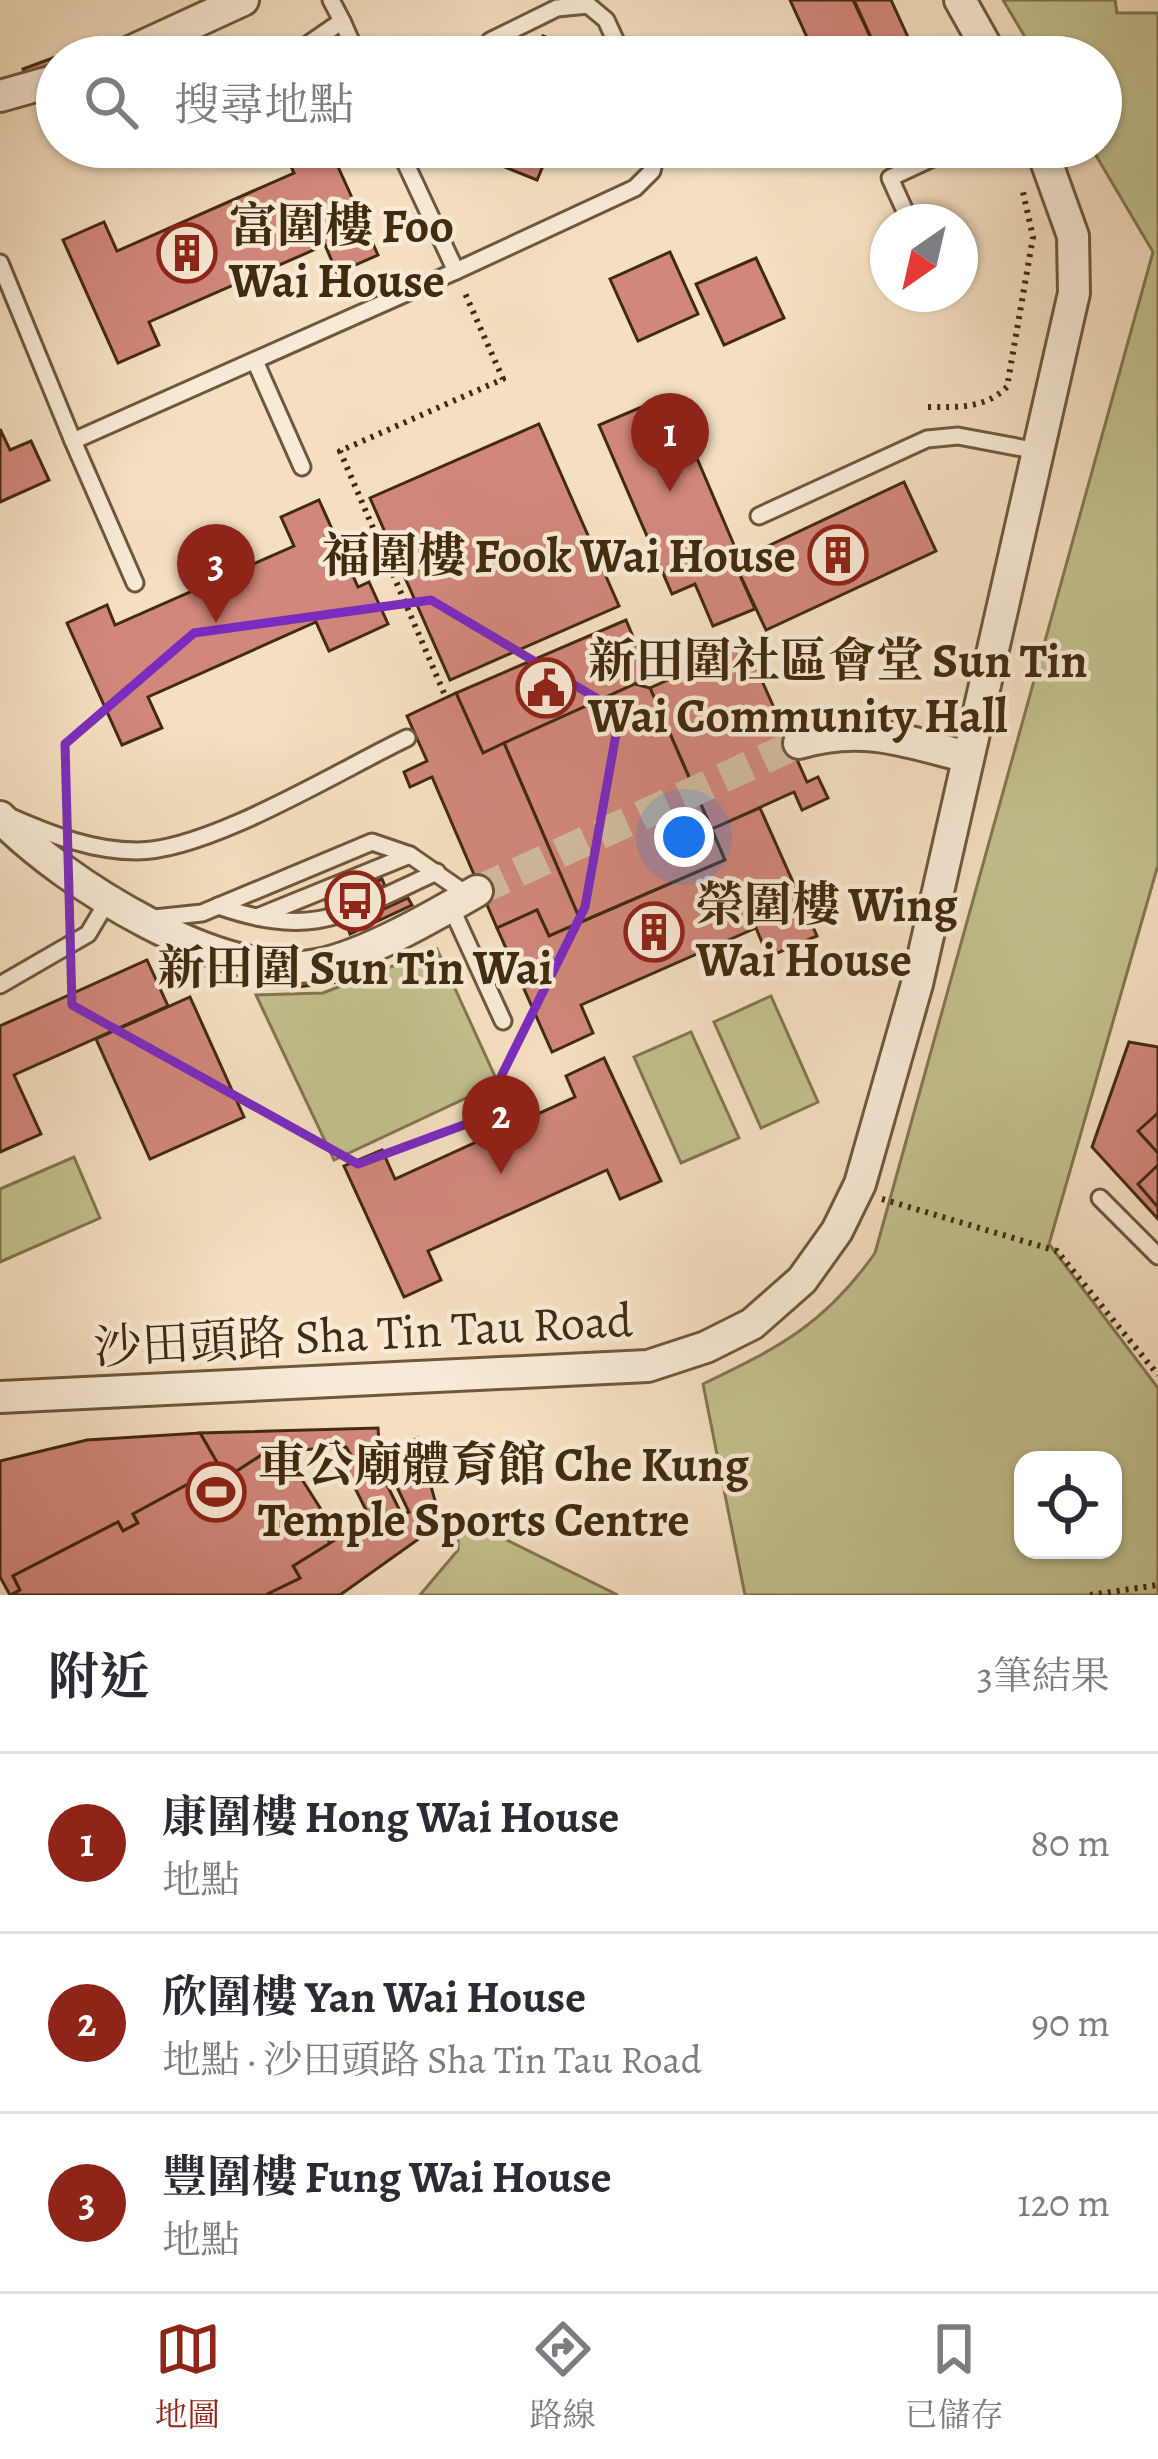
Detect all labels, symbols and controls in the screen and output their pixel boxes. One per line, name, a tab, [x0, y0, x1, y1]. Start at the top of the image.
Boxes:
search box	[36, 36, 1122, 168]
icon: search	[78, 69, 144, 135]
text: 搜尋地點	[174, 74, 354, 136]
place label: 富圍樓 Foo Wai House	[228, 193, 454, 314]
north arrow	[870, 204, 978, 312]
building icon: 富圍樓 Foo Wai House	[156, 222, 218, 284]
pin: 1	[631, 393, 709, 492]
place label: 福圍樓 Fook Wai House	[322, 523, 796, 589]
pin: 3	[177, 524, 255, 623]
building icon: 福圍樓 Fook Wai House	[807, 524, 869, 586]
place label: 新田圍社區會堂 Sun Tin Wai Community Hall	[587, 628, 1087, 749]
public building icon: 新田圍社區會堂 Sun Tin Wai Community Hall	[515, 657, 577, 719]
your location	[654, 807, 714, 867]
bus stop icon: 新田圍 Sun Tin Wai	[324, 870, 386, 932]
place label: 榮圍樓 Wing Wai House	[695, 872, 958, 993]
building icon: 榮圍樓 Wing Wai House	[623, 901, 685, 963]
place label: 新田圍 Sun Tin Wai	[157, 935, 553, 1001]
pin: 2	[462, 1075, 540, 1174]
street label: 沙田頭路 Sha Tin Tau Road	[92, 1287, 634, 1381]
place label: 車公廟體育館 Che Kung Temple Sports Centre	[258, 1432, 749, 1553]
map controls	[1014, 1451, 1122, 1559]
button: locate	[1014, 1451, 1122, 1559]
sports icon: 車公廟體育館 Che Kung Temple Sports Centre	[185, 1461, 247, 1523]
text: 附近	[48, 1642, 150, 1712]
text: 3筆結果	[977, 1649, 1110, 1702]
text: 康圍樓 Hong Wai House	[162, 1786, 619, 1848]
text: 1	[80, 1816, 94, 1869]
text: 80 m	[1030, 1816, 1110, 1869]
text: 地點	[162, 1853, 240, 1906]
text: 欣圍樓 Yan Wai House	[162, 1966, 586, 2028]
text: 2	[78, 1996, 96, 2049]
text: 90 m	[1031, 1996, 1110, 2049]
text: 地點 · 沙田頭路 Sha Tin Tau Road	[162, 2033, 702, 2086]
text: 豐圍樓 Fung Wai House	[162, 2146, 611, 2208]
text: 3	[79, 2176, 95, 2229]
text: 120 m	[1017, 2176, 1110, 2229]
text: 地點	[162, 2213, 240, 2266]
tab: 地圖	[155, 2316, 221, 2437]
tab: 路線	[530, 2316, 596, 2437]
tab: 已儲存	[905, 2316, 1004, 2437]

